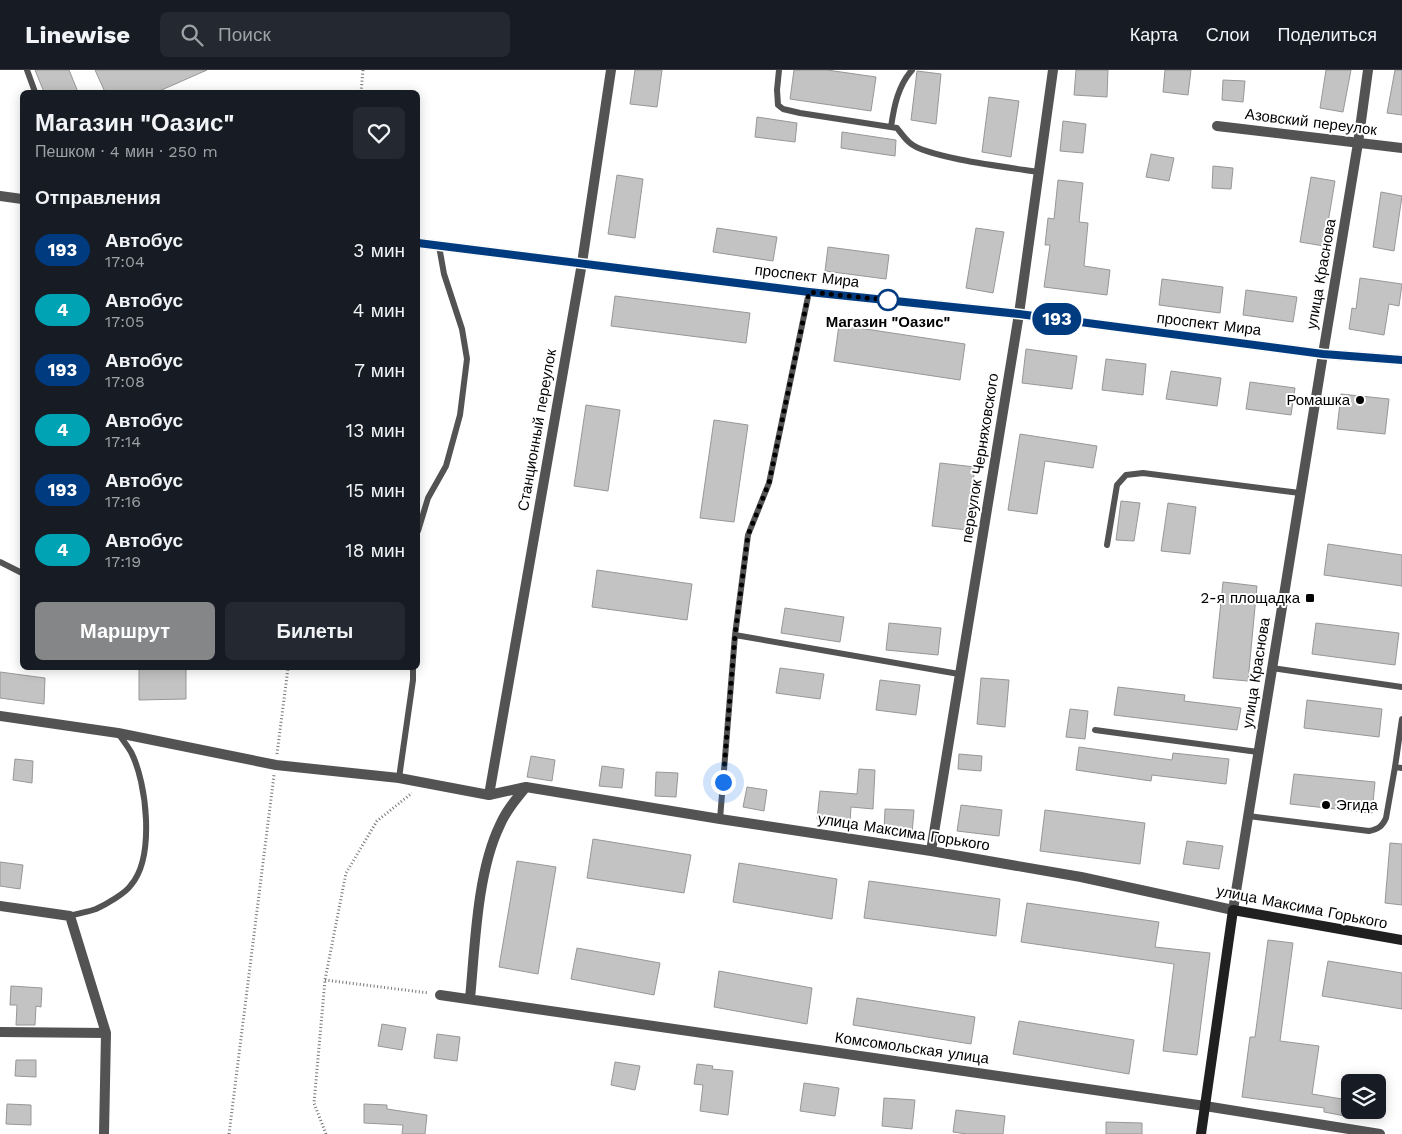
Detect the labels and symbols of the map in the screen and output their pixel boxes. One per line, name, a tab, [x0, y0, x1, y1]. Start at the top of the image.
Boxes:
street label: Азовский переулок	[1244, 105, 1378, 139]
street label: улица Краснова	[1302, 217, 1340, 331]
street label: проспект Мира	[754, 261, 861, 291]
marker: Магазин "Оазис"	[877, 289, 899, 311]
line badge: 193	[1028, 303, 1086, 335]
street label: проспект Мира	[1156, 309, 1263, 339]
place label: Магазин "Оазис"	[826, 313, 951, 331]
street label: Станционный переулок	[514, 347, 560, 512]
street label: переулок Черняховского	[958, 372, 1002, 544]
place label: Ромашка	[1286, 391, 1351, 409]
marker: Ромашка	[1354, 394, 1366, 406]
place label: 2-я площадка	[1201, 589, 1301, 607]
marker: 2-я площадка	[1304, 592, 1316, 604]
street label: улица Краснова	[1238, 616, 1274, 730]
your location	[711, 770, 736, 795]
place label: Эгида	[1336, 796, 1378, 814]
marker: Эгида	[1320, 799, 1332, 811]
street label: улица Максима Горького	[817, 810, 991, 854]
street label: улица Максима Горького	[1215, 882, 1389, 932]
street label: Комсомольская улица	[834, 1028, 991, 1068]

